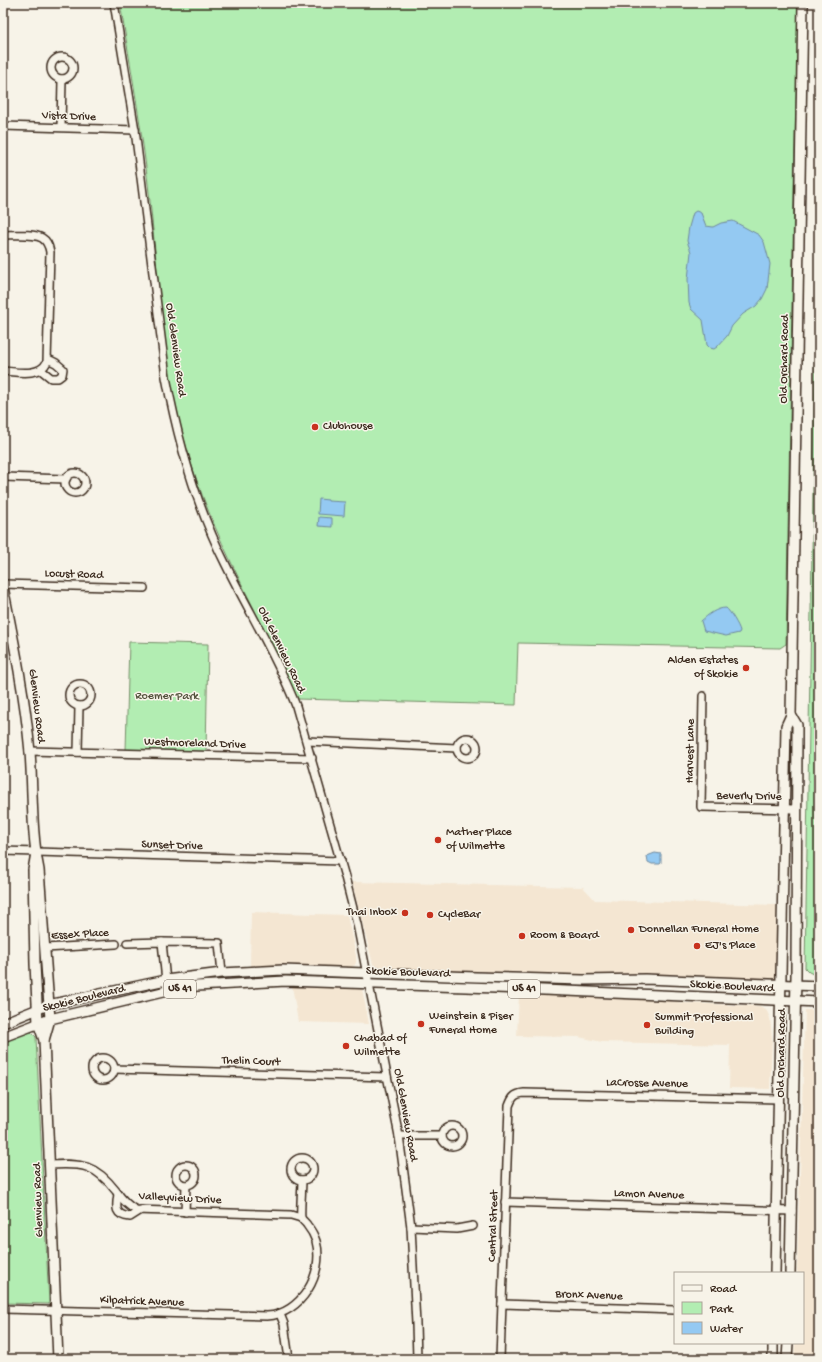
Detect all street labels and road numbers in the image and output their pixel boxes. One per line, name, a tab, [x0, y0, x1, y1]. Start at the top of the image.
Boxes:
street label: Vista Drive	[41, 109, 97, 125]
street label: Old Glenview Road	[162, 302, 189, 399]
street label: Old Orchard Road	[777, 314, 793, 403]
street label: Locust Road	[44, 567, 105, 583]
street label: Old Glenview Road	[254, 605, 308, 696]
street label: Glenview Road	[25, 668, 48, 745]
street label: Harvest Lane	[683, 718, 699, 783]
street label: Westmoreland Drive	[144, 735, 247, 753]
street label: Beverly Drive	[715, 789, 783, 805]
street label: Sunset Drive	[141, 838, 204, 854]
street label: Essex Place	[51, 926, 110, 944]
street label: Skokie Boulevard	[366, 965, 451, 981]
street label: Skokie Boulevard	[690, 978, 775, 996]
road number: US 41	[164, 980, 196, 998]
road number: US 41	[508, 980, 540, 998]
street label: Skokie Boulevard	[41, 982, 127, 1016]
street label: Old Orchard Road	[774, 1008, 790, 1097]
street label: Thelin Court	[220, 1054, 282, 1070]
street label: Old Glenview Road	[390, 1067, 420, 1164]
street label: LaCrosse Avenue	[606, 1076, 689, 1092]
street label: Glenview Road	[31, 1162, 47, 1237]
street label: Lamon Avenue	[614, 1187, 685, 1203]
street label: Central Street	[486, 1189, 502, 1262]
street label: Valleyview Drive	[137, 1190, 223, 1208]
street label: Bronx Avenue	[554, 1288, 624, 1304]
street label: Kilpatrick Avenue	[100, 1294, 185, 1310]

